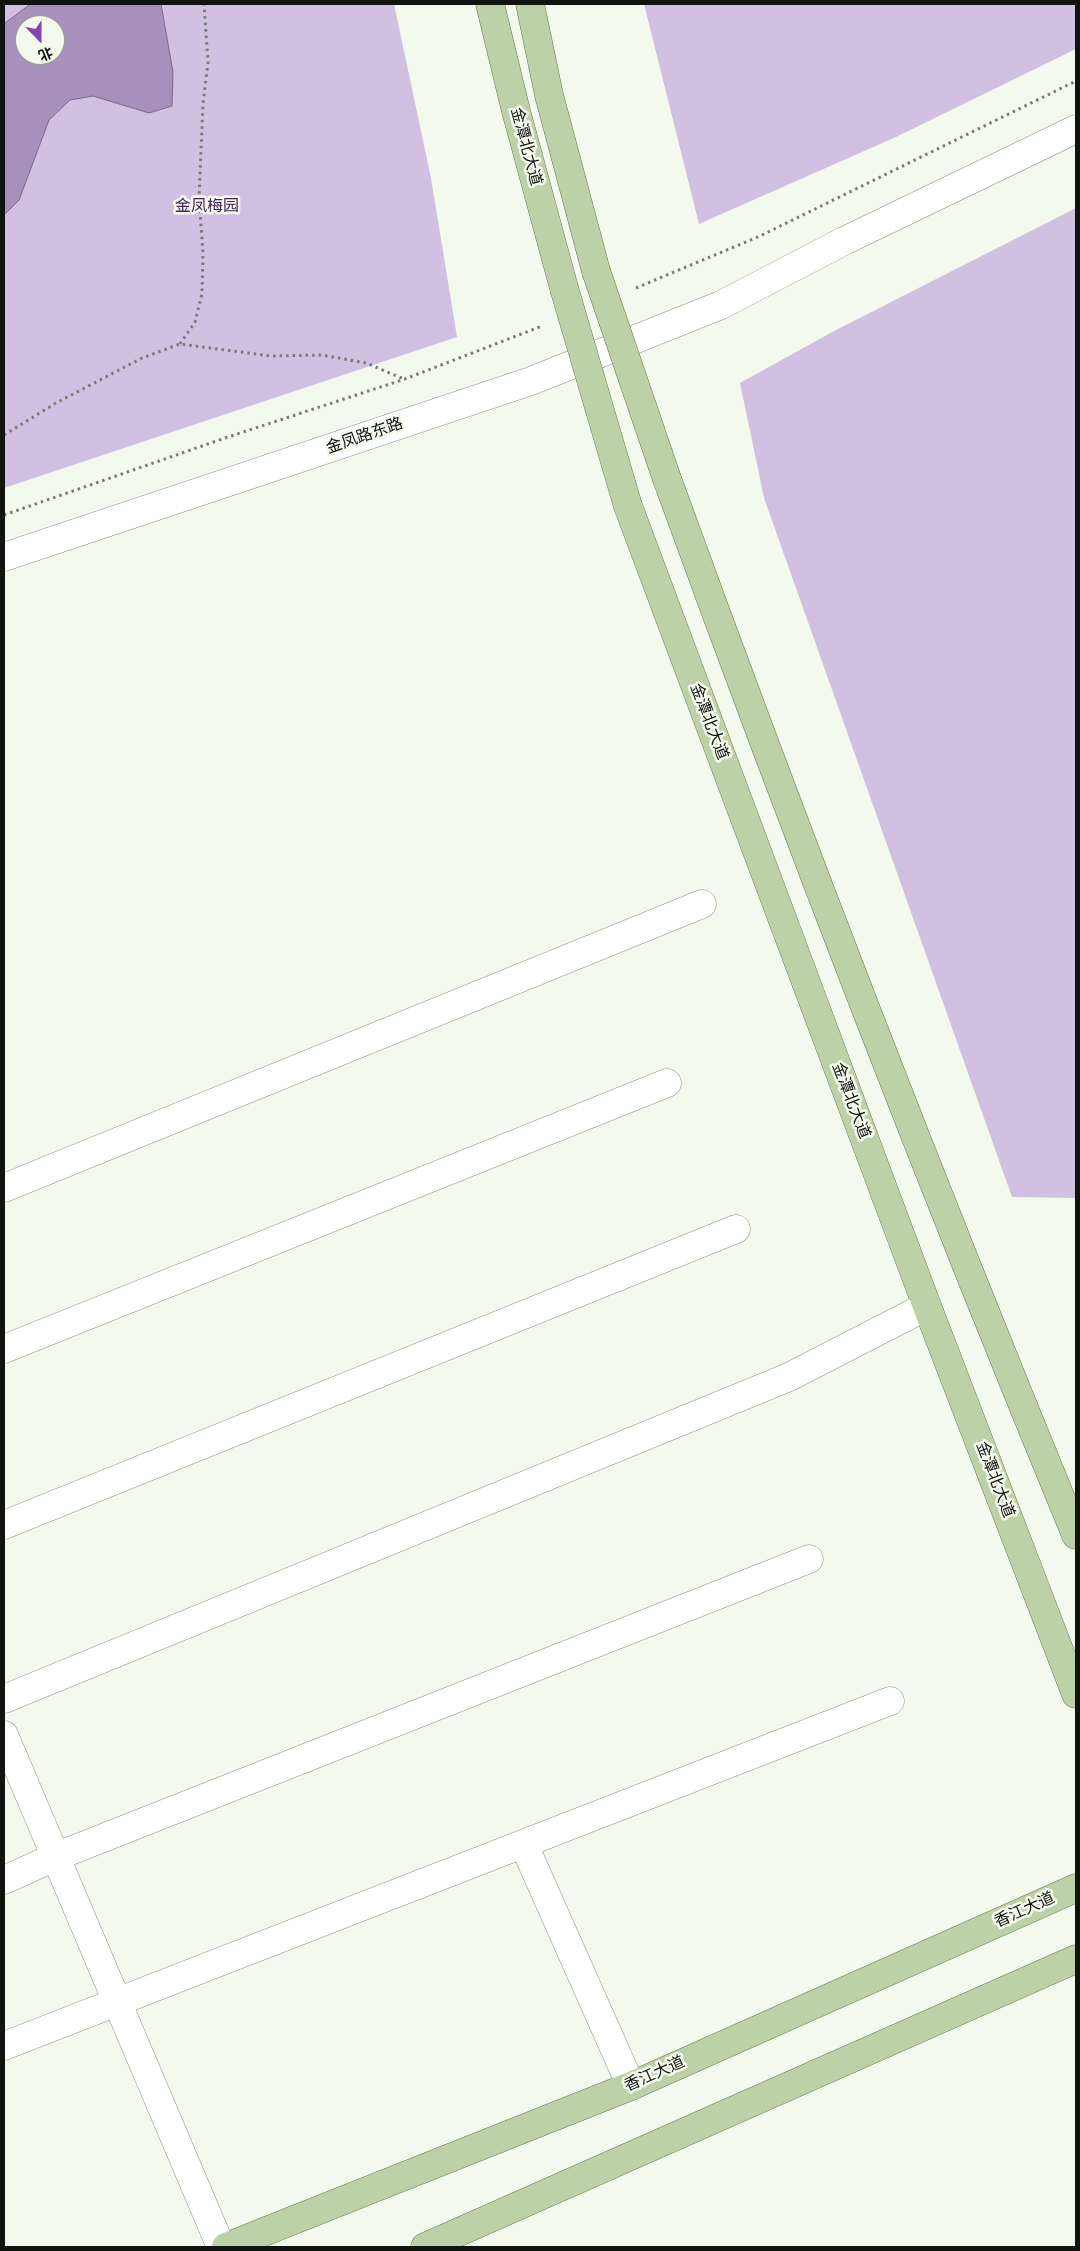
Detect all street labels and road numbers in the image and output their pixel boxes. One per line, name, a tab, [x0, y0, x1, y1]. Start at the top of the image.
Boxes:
street label: 金潭北大道	[505, 106, 545, 188]
street label: 金凤路东路	[324, 415, 406, 459]
street label: 金潭北大道	[685, 681, 731, 763]
street label: 金潭北大道	[827, 1060, 873, 1142]
street label: 金潭北大道	[971, 1439, 1017, 1521]
street label: 香江大道	[992, 1889, 1058, 1933]
street label: 香江大道	[622, 2053, 688, 2097]

